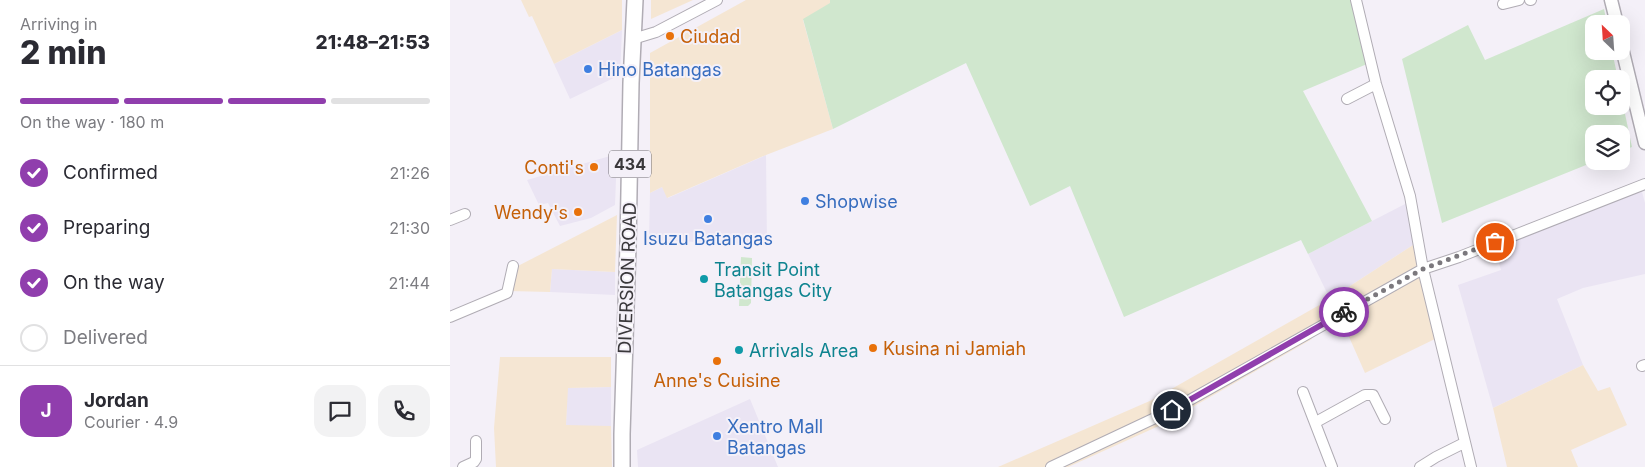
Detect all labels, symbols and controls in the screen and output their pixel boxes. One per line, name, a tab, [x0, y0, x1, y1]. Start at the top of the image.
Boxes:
text: Arriving in	[20, 14, 97, 34]
north arrow	[1585, 15, 1630, 60]
map controls	[1585, 15, 1630, 170]
place label: Ciudad	[680, 26, 740, 47]
marker: Ciudad	[664, 30, 676, 42]
text: 21:48–21:53	[316, 31, 430, 54]
text: 2 min	[20, 33, 106, 72]
place label: Hino Batangas	[598, 59, 721, 80]
marker: Hino Batangas	[582, 63, 594, 75]
button: locate	[1585, 70, 1630, 115]
text: On the way · 180 m	[20, 112, 164, 132]
button: layers	[1585, 125, 1630, 170]
road number: 434	[609, 150, 651, 178]
place label: Conti's	[524, 157, 584, 178]
icon: check	[20, 159, 48, 187]
text: Confirmed	[63, 161, 158, 184]
marker: Conti's	[588, 161, 600, 173]
text: 21:26	[389, 163, 430, 183]
place label: Shopwise	[815, 191, 898, 212]
marker: Shopwise	[799, 195, 811, 207]
place label: Wendy's	[494, 202, 568, 223]
street label: DIVERSION ROAD	[614, 202, 640, 354]
marker: Wendy's	[572, 206, 584, 218]
marker: Isuzu Batangas	[702, 213, 714, 225]
icon: check	[20, 214, 48, 242]
text: Preparing	[63, 216, 150, 239]
text: 21:30	[389, 218, 430, 238]
pin	[1474, 221, 1516, 263]
place label: Isuzu Batangas	[643, 228, 773, 249]
icon: bag	[1481, 228, 1509, 256]
place label: Transit Point Batangas City	[714, 259, 832, 301]
icon: check	[20, 269, 48, 297]
text: On the way	[63, 271, 165, 294]
text: 21:44	[388, 273, 430, 293]
marker: Transit Point Batangas City	[698, 273, 710, 285]
courier	[1319, 287, 1369, 337]
icon: bike	[1330, 298, 1358, 326]
text: Delivered	[63, 326, 148, 349]
place label: Kusina ni Jamiah	[883, 338, 1026, 359]
place label: Arrivals Area	[749, 340, 859, 361]
marker: Kusina ni Jamiah	[867, 342, 879, 354]
marker: Arrivals Area	[733, 344, 745, 356]
marker: Anne's Cuisine	[711, 355, 723, 367]
place label: Anne's Cuisine	[653, 370, 781, 391]
button: chat	[314, 385, 366, 437]
button: phone	[378, 385, 430, 437]
text: Jordan	[84, 389, 149, 412]
pin	[1151, 389, 1193, 431]
icon: home	[1158, 396, 1186, 424]
text: J	[40, 399, 52, 422]
text: Courier · 4.9	[84, 412, 178, 432]
place label: Xentro Mall Batangas	[727, 416, 823, 458]
marker: Xentro Mall Batangas	[711, 430, 723, 442]

